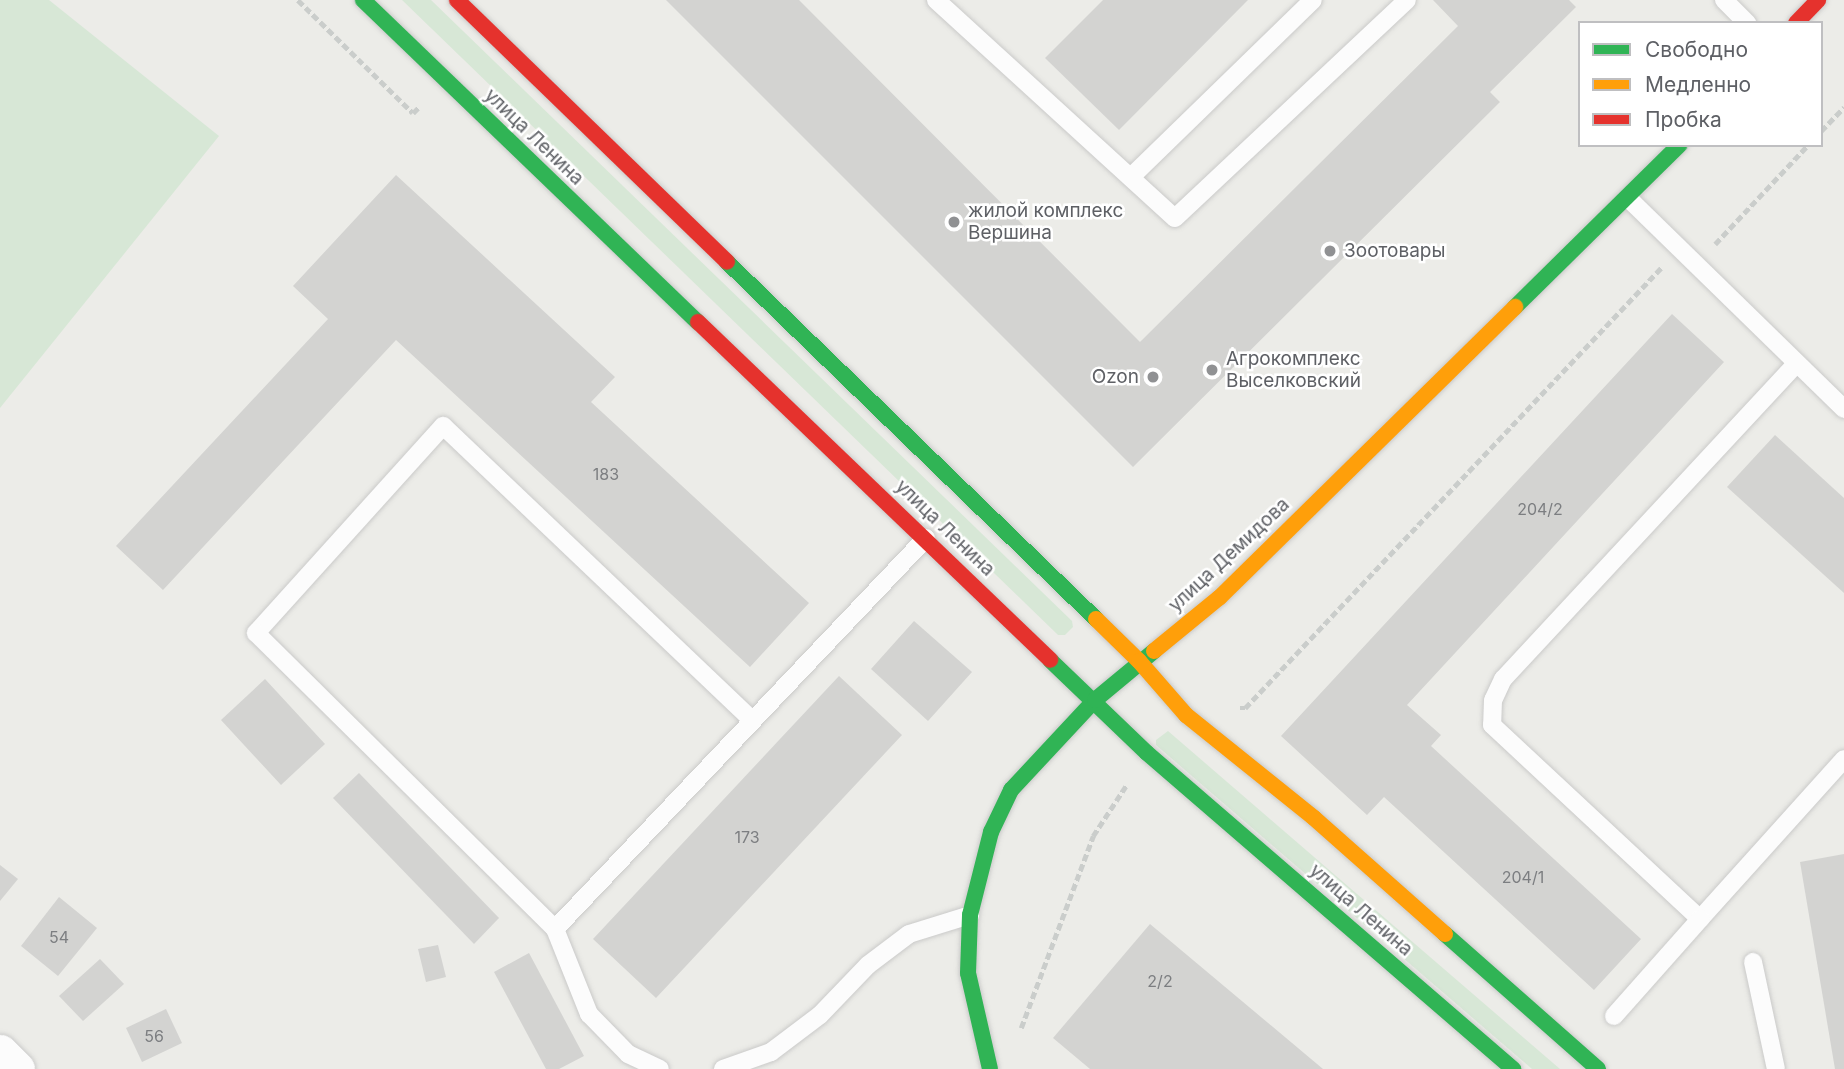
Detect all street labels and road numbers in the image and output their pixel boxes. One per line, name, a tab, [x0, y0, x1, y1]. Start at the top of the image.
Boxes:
street label: улица Ленина	[480, 84, 588, 190]
street label: улица Ленина	[891, 475, 999, 581]
street label: улица Демидова	[1164, 493, 1294, 617]
street label: улица Ленина	[1305, 859, 1417, 961]

